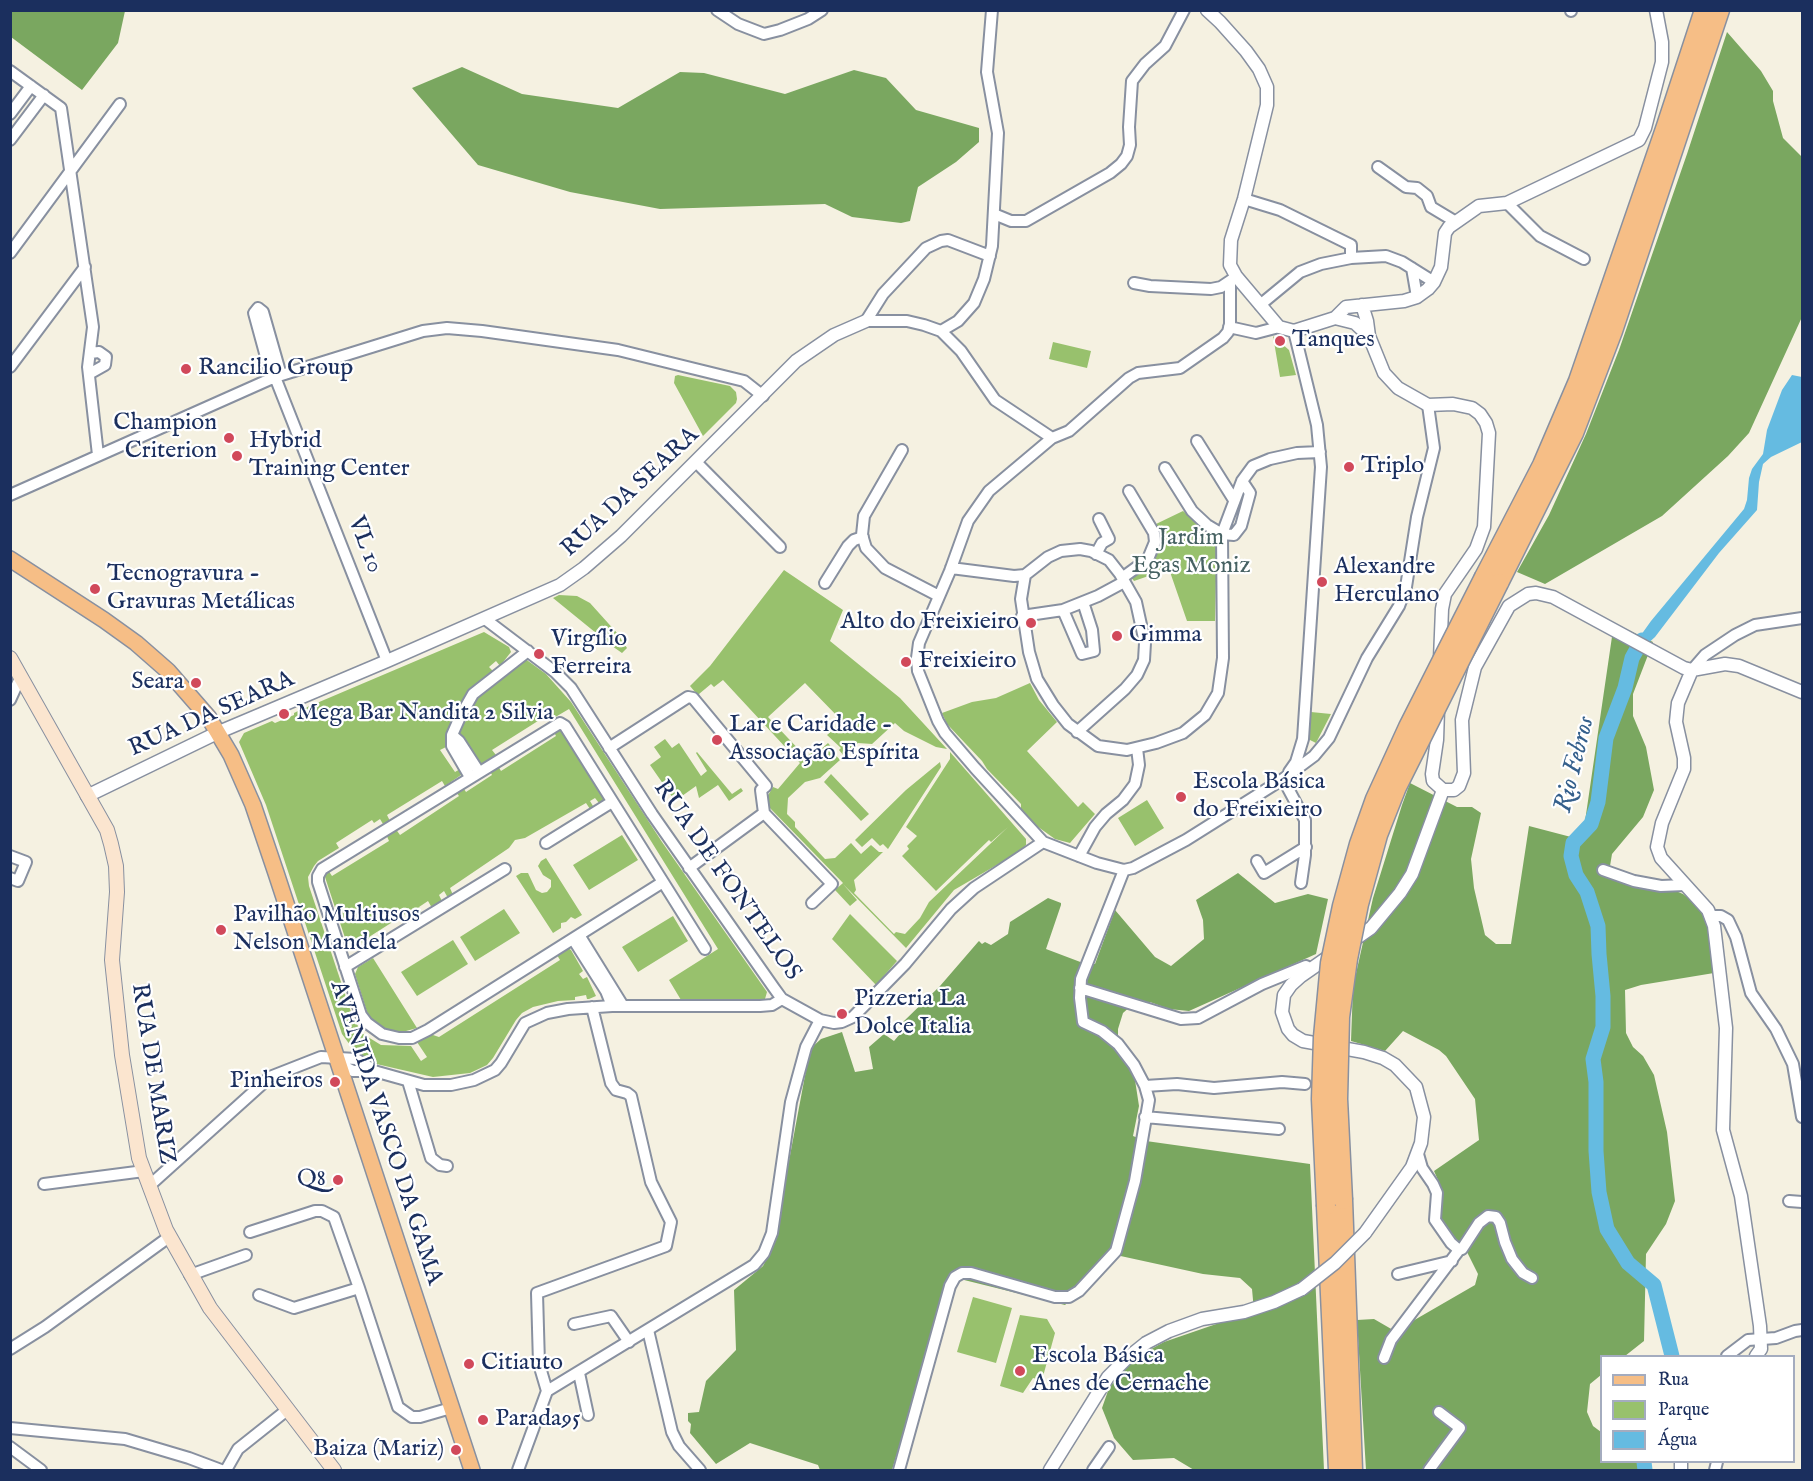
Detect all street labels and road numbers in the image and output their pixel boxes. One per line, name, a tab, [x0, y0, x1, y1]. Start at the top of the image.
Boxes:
street label: RUA DA SEARA	[556, 422, 706, 564]
street label: VL 10	[340, 512, 388, 578]
street label: RUA DA SEARA	[125, 666, 299, 764]
street label: RUA DE FONTELOS	[646, 775, 806, 987]
street label: AVENIDA VASCO DA GAMA	[322, 977, 448, 1289]
street label: RUA DE MARIZ	[123, 981, 181, 1167]

